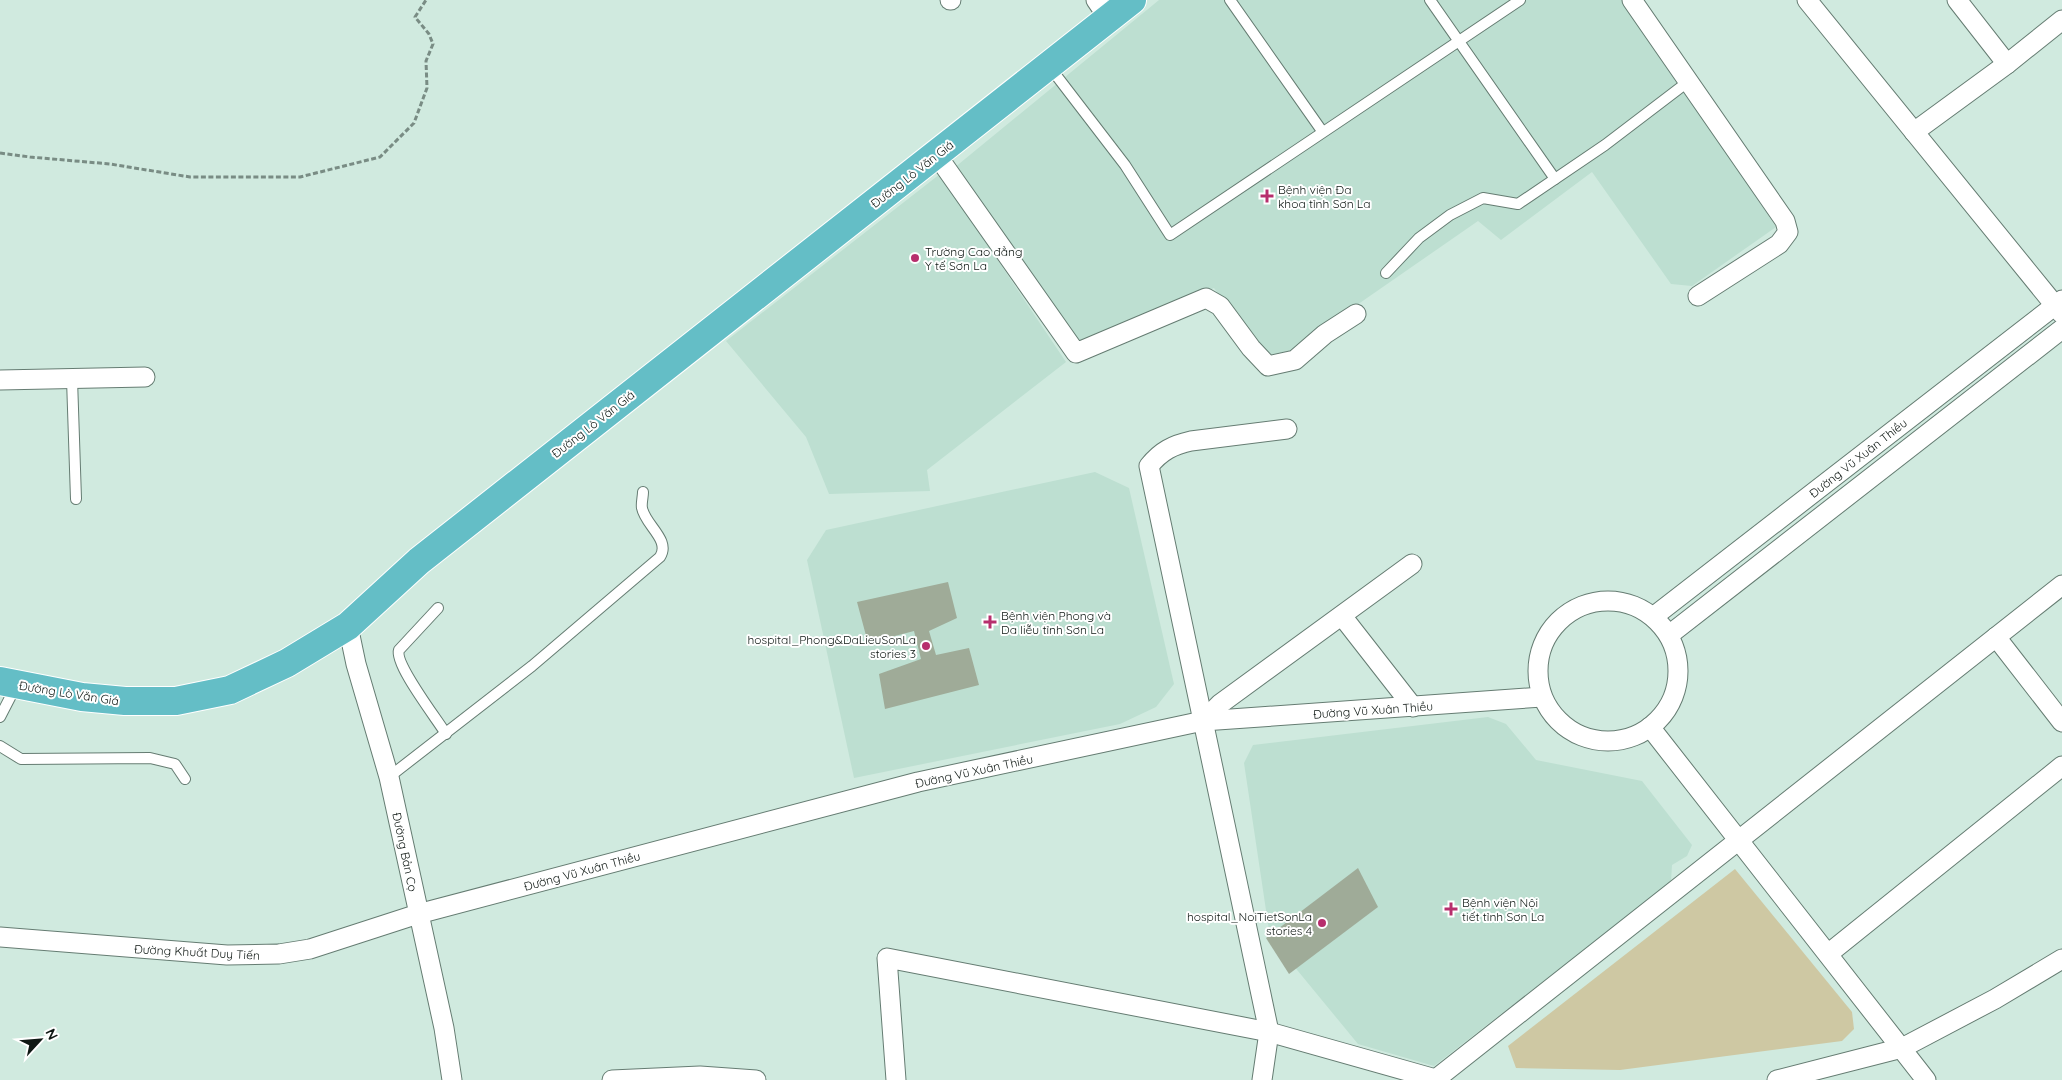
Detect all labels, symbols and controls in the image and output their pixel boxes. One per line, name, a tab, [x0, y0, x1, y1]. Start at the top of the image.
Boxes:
street label: Đường Lò Văn Giá	[868, 137, 956, 211]
place label: Bệnh viện Đa khoa tỉnh Sơn La	[1278, 182, 1371, 211]
marker: Bệnh viện Đa khoa tỉnh Sơn La	[1260, 189, 1274, 203]
place label: Trường Cao đẳng Y tế Sơn La	[925, 244, 1023, 273]
marker: Trường Cao đẳng Y tế Sơn La	[909, 252, 921, 264]
street label: Đường Lò Văn Giá	[549, 387, 637, 461]
street label: Đường Vũ Xuân Thiều	[1806, 415, 1910, 501]
place label: Bệnh viện Phong và Da liễu tỉnh Sơn La	[1001, 608, 1111, 637]
marker: Bệnh viện Phong và Da liễu tỉnh Sơn La	[983, 615, 997, 629]
place label: hospital_Phong&DaLieuSonLa stories 3	[748, 632, 916, 661]
marker: hospital_Phong&DaLieuSonLa stories 3	[920, 640, 932, 652]
street label: Đường Lò Văn Giá	[18, 678, 120, 708]
street label: Đường Vũ Xuân Thiều	[1313, 698, 1433, 722]
street label: Đường Vũ Xuân Thiều	[914, 751, 1034, 791]
street label: Đường Bản Cọ	[389, 811, 421, 893]
street label: Đường Vũ Xuân Thiều	[522, 848, 642, 894]
place label: Bệnh viện Nội tiết tỉnh Sơn La	[1462, 895, 1544, 924]
marker: Bệnh viện Nội tiết tỉnh Sơn La	[1444, 902, 1458, 916]
place label: hospital_NoiTietSonLa stories 4	[1187, 909, 1312, 938]
marker: hospital_NoiTietSonLa stories 4	[1316, 917, 1328, 929]
street label: Đường Khuất Duy Tiến	[134, 941, 260, 963]
north arrow	[15, 1015, 65, 1065]
text: N	[41, 1026, 62, 1043]

